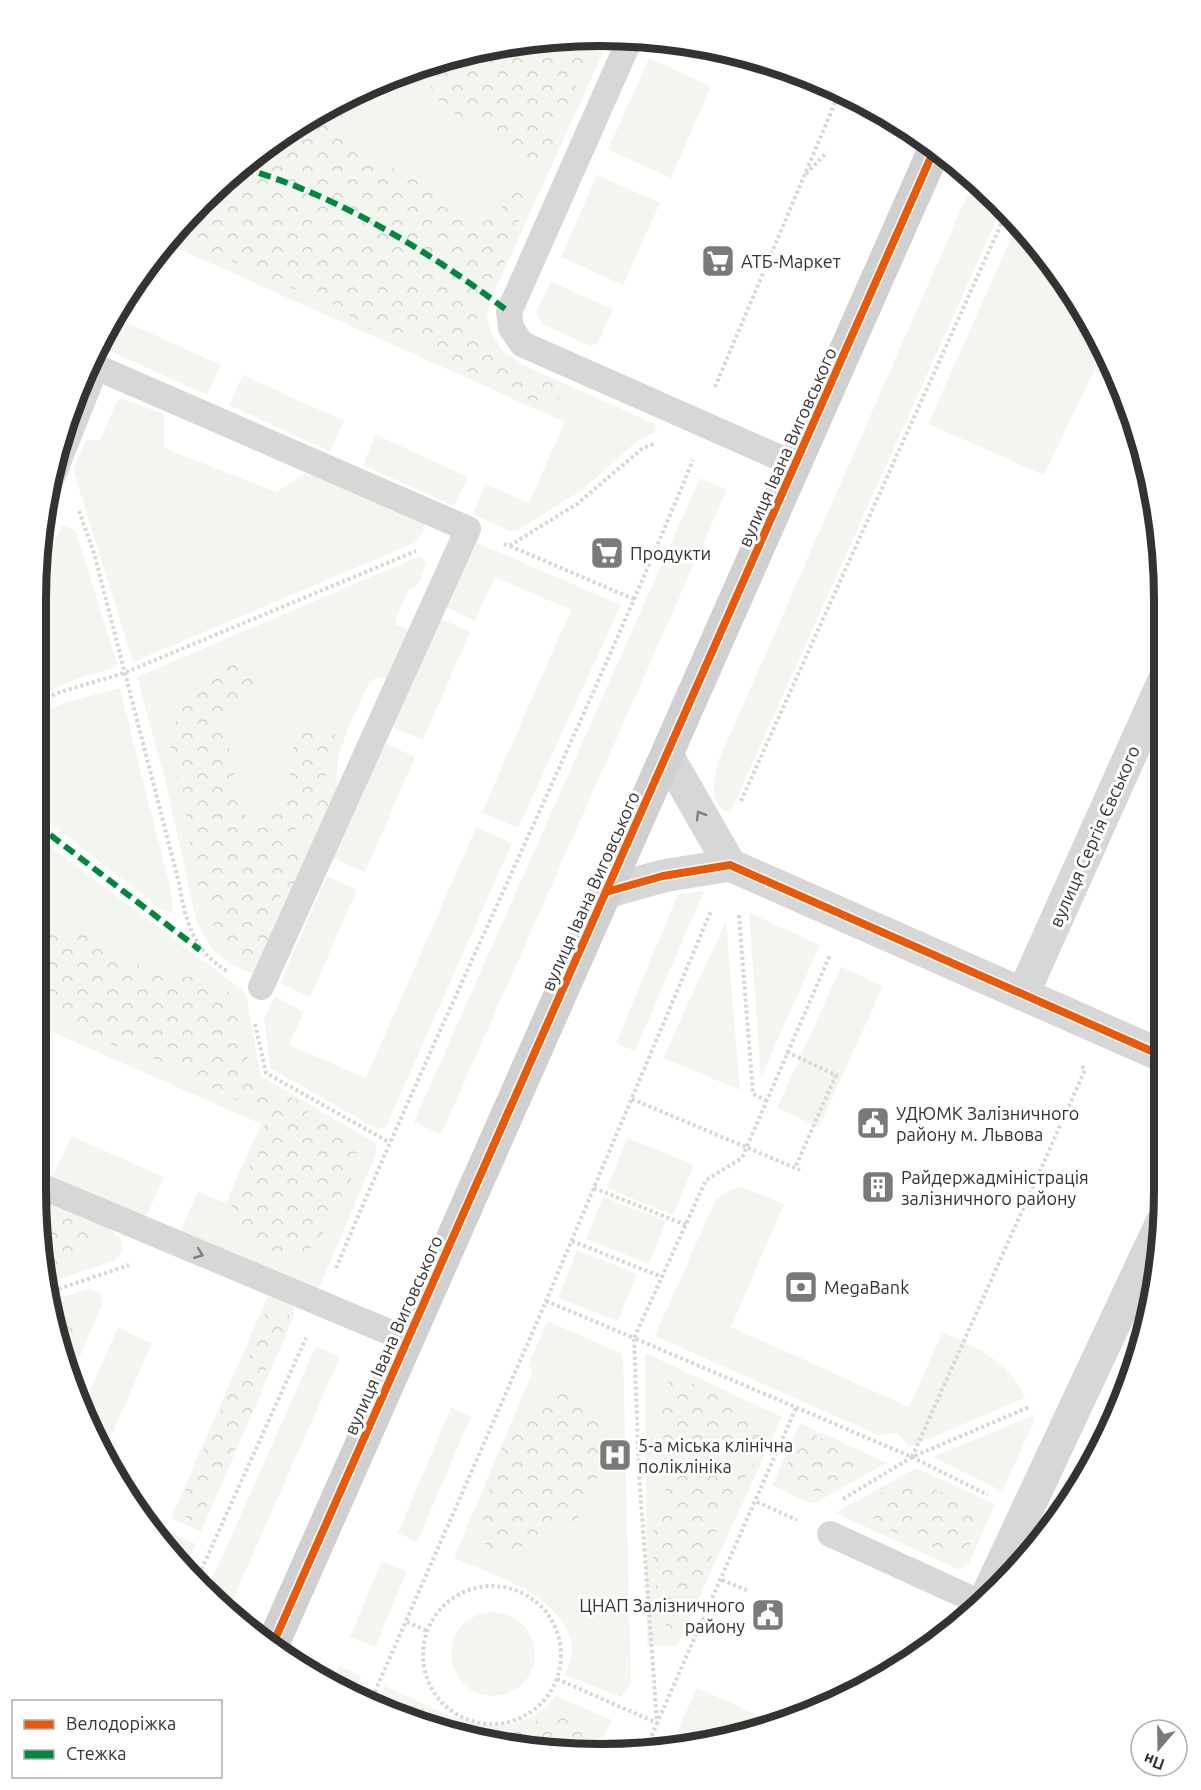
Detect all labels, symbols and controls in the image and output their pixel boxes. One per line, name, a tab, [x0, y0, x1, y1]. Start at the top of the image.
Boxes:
supermarket icon: АТБ-Маркет	[700, 243, 736, 279]
place label: АТБ-Маркет	[741, 251, 841, 271]
street label: вулиця Івана Виговського	[734, 344, 840, 550]
supermarket icon: Продукти	[589, 535, 625, 571]
place label: Продукти	[630, 543, 711, 563]
street label: вулиця Сергія Євського	[1045, 742, 1143, 930]
street label: вулиця Івана Виговського	[537, 788, 643, 994]
one-way arrow	[696, 811, 708, 821]
place label: УДЮМК Залізничного району м. Львова	[896, 1103, 1079, 1144]
public building icon: УДЮМК Залізничного району м. Львова	[855, 1105, 891, 1141]
place label: Райдержадміністрація залізничного району	[901, 1167, 1089, 1208]
building icon: Райдержадміністрація залізничного району	[860, 1169, 896, 1205]
street label: вулиця Івана Виговського	[340, 1232, 446, 1438]
one-way arrow	[192, 1247, 203, 1259]
bank icon: MegaBank	[783, 1269, 819, 1305]
place label: MegaBank	[824, 1277, 909, 1297]
place label: 5-а міська клінічна поліклініка	[638, 1435, 793, 1476]
hospital icon: 5-а міська клінічна поліклініка	[597, 1437, 633, 1473]
place label: ЦНАП Залізничного району	[579, 1595, 745, 1636]
public building icon: ЦНАП Залізничного району	[750, 1597, 786, 1633]
legend	[12, 1700, 222, 1778]
text: Велодоріжка	[66, 1713, 176, 1733]
north arrow	[1129, 1718, 1189, 1778]
text: Стежка	[66, 1743, 126, 1763]
text: Пн	[1141, 1750, 1167, 1774]

